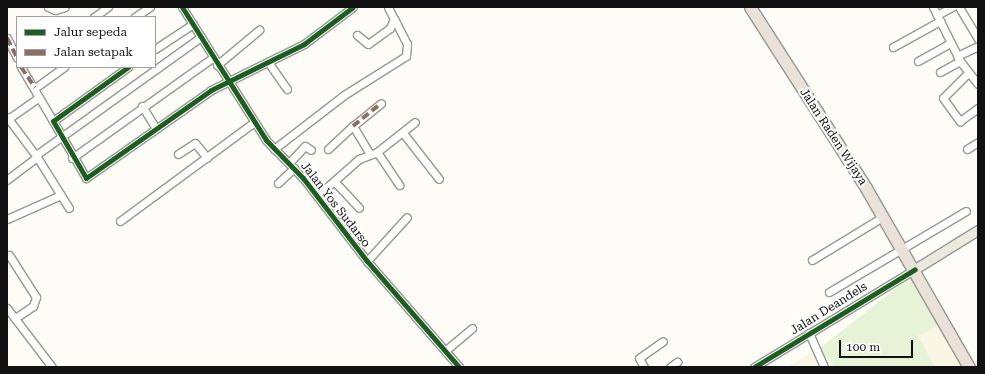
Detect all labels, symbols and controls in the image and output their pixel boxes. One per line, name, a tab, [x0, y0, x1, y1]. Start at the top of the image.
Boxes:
legend	[16, 16, 156, 68]
text: Jalur sepeda	[54, 25, 127, 39]
text: Jalan setapak	[54, 45, 133, 59]
street label: Jalan Raden Wijaya	[796, 86, 870, 188]
street label: Jalan Yos Sudarso	[297, 159, 373, 251]
street label: Jalan Deandels	[788, 280, 870, 338]
scale bar	[841, 332, 915, 358]
text: 100 m	[846, 340, 880, 354]

